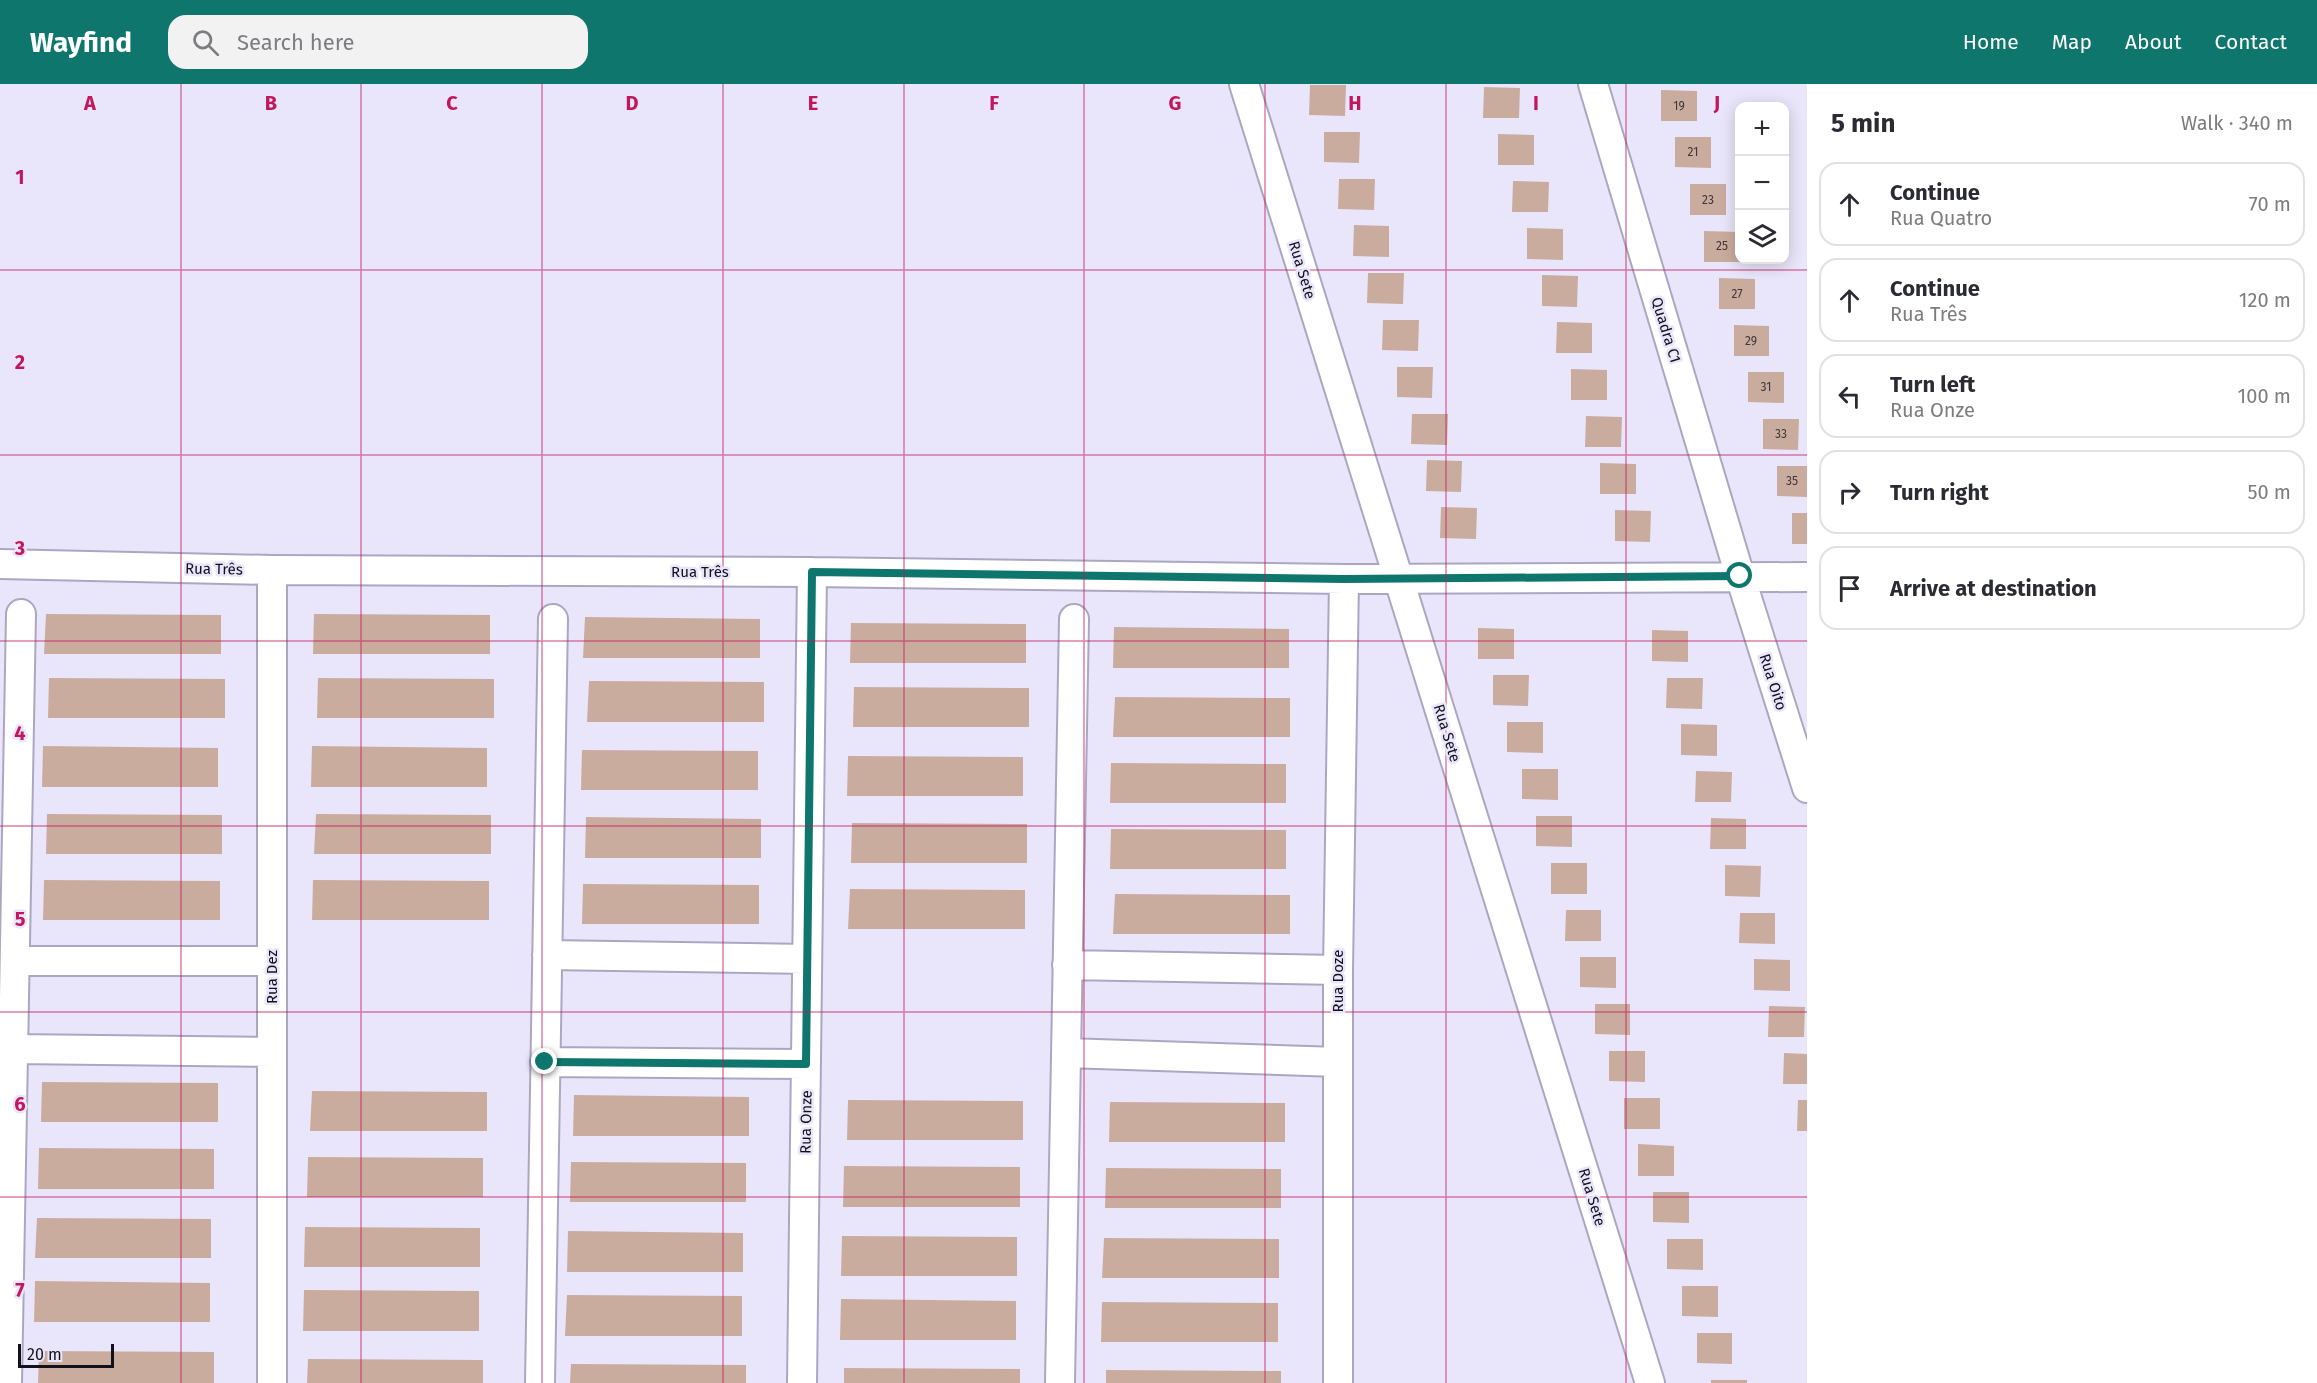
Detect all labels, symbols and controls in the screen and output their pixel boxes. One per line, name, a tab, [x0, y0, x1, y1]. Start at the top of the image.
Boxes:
search box	[168, 15, 588, 69]
text: Wayfind	[30, 26, 132, 59]
icon: search	[189, 26, 222, 59]
text: Search here	[237, 29, 355, 56]
text: Home	[1963, 29, 2019, 55]
text: Map	[2052, 29, 2092, 55]
text: About	[2125, 29, 2182, 55]
text: Contact	[2215, 29, 2287, 55]
text: A	[83, 91, 97, 115]
text: B	[265, 91, 277, 115]
text: C	[446, 91, 458, 115]
text: D	[625, 91, 639, 115]
text: E	[808, 91, 818, 115]
text: F	[989, 91, 999, 115]
text: G	[1169, 91, 1181, 115]
text: H	[1348, 91, 1362, 115]
text: I	[1533, 91, 1539, 115]
text: J	[1713, 91, 1720, 115]
house number: 19	[1673, 99, 1685, 113]
map controls	[1735, 102, 1789, 264]
button: +	[1735, 102, 1789, 156]
text: 5 min	[1831, 108, 1895, 139]
text: Walk · 340 m	[2181, 111, 2293, 135]
house number: 21	[1688, 145, 1698, 159]
button: −	[1735, 156, 1789, 210]
text: 1	[15, 165, 25, 189]
text: Continue	[1890, 179, 1980, 206]
icon: ahead	[1833, 188, 1866, 221]
text: 70 m	[2249, 192, 2291, 216]
house number: 23	[1702, 193, 1714, 207]
text: Rua Quatro	[1890, 206, 1992, 230]
button: layers	[1735, 210, 1789, 264]
street label: Rua Sete	[1285, 239, 1319, 301]
house number: 25	[1716, 239, 1728, 253]
text: Continue	[1890, 275, 1980, 302]
icon: ahead	[1833, 284, 1866, 317]
house number: 27	[1731, 287, 1743, 301]
text: 120 m	[2239, 288, 2291, 312]
street label: Quadra C1	[1647, 295, 1685, 365]
text: Rua Três	[1890, 302, 1967, 326]
house number: 29	[1745, 334, 1757, 348]
text: 2	[15, 350, 25, 374]
text: Turn left	[1890, 371, 1975, 398]
house number: 31	[1761, 380, 1771, 394]
icon: left	[1833, 380, 1866, 413]
text: 100 m	[2238, 384, 2291, 408]
text: Rua Onze	[1890, 398, 1975, 422]
house number: 33	[1775, 427, 1787, 441]
house number: 35	[1786, 474, 1798, 488]
icon: right	[1833, 476, 1866, 509]
text: Turn right	[1890, 479, 1989, 506]
text: 50 m	[2247, 480, 2291, 504]
text: 3	[14, 536, 25, 560]
street label: Rua Três	[185, 559, 243, 579]
route start	[1726, 562, 1752, 588]
street label: Rua Três	[671, 563, 729, 581]
icon: arrive	[1833, 572, 1866, 605]
text: Arrive at destination	[1890, 575, 2097, 602]
street label: Rua Oito	[1755, 651, 1791, 713]
street label: Rua Sete	[1430, 702, 1464, 764]
text: 4	[14, 721, 26, 745]
text: 5	[15, 907, 26, 931]
street label: Rua Dez	[263, 949, 281, 1004]
street label: Rua Doze	[1329, 950, 1347, 1012]
route end	[531, 1048, 557, 1074]
street label: Rua Onze	[796, 1090, 816, 1154]
text: 6	[14, 1092, 26, 1116]
street label: Rua Sete	[1575, 1166, 1609, 1228]
text: 7	[15, 1278, 25, 1302]
scale bar	[18, 1341, 114, 1368]
text: 20 m	[27, 1345, 62, 1364]

